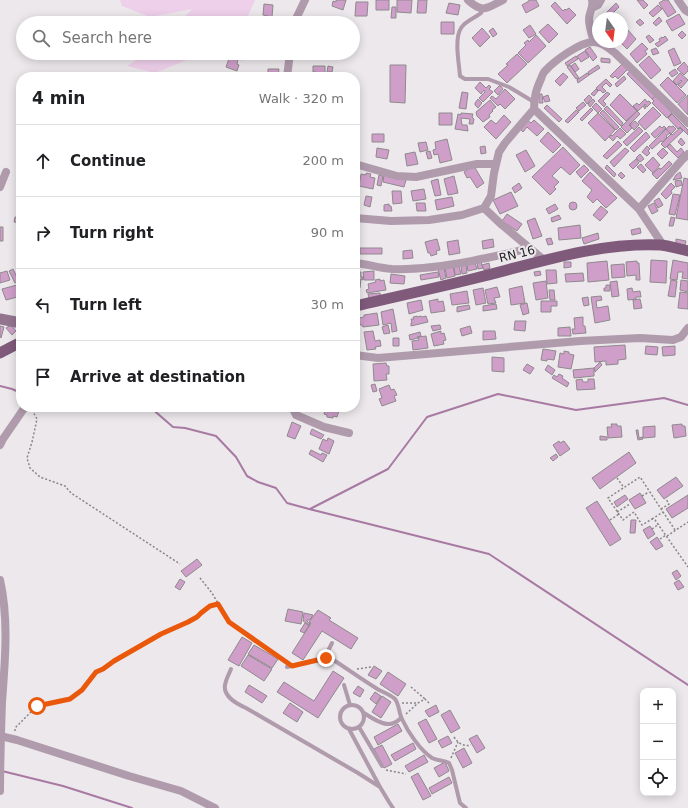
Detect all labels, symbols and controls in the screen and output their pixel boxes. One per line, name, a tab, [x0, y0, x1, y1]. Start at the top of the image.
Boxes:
north arrow	[592, 12, 628, 48]
search box	[16, 16, 360, 60]
icon: search	[30, 27, 52, 49]
text: Search here	[62, 29, 152, 47]
text: 4 min	[32, 88, 85, 108]
text: Walk · 320 m	[259, 91, 344, 106]
icon: ahead	[32, 150, 54, 172]
text: Continue	[70, 152, 146, 170]
text: 200 m	[302, 153, 344, 168]
icon: right	[32, 222, 54, 244]
text: Turn right	[70, 224, 154, 242]
text: 90 m	[311, 225, 344, 240]
street label: RN 16	[498, 243, 536, 265]
icon: left	[32, 294, 54, 316]
text: Turn left	[70, 296, 142, 314]
text: 30 m	[311, 297, 344, 312]
icon: arrive	[32, 366, 54, 388]
text: Arrive at destination	[70, 368, 245, 386]
route end	[317, 649, 335, 667]
map controls	[640, 688, 676, 796]
button: +	[640, 688, 676, 724]
route start	[28, 697, 46, 715]
button: −	[640, 724, 676, 760]
button: locate	[640, 760, 676, 796]

